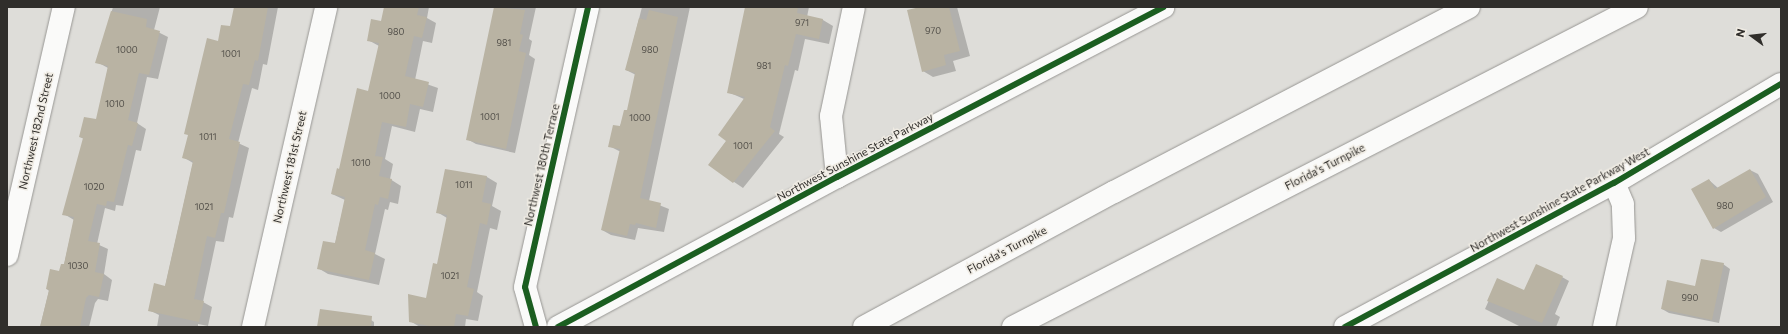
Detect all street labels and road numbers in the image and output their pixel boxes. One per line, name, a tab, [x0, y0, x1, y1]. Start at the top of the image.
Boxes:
street label: Northwest 182nd Street	[16, 71, 56, 191]
street label: Northwest 180th Terrace	[521, 103, 563, 227]
street label: Northwest 181st Street	[271, 110, 309, 224]
street label: Northwest Sunshine State Parkway	[775, 110, 935, 204]
street label: Florida's Turnpike	[1283, 141, 1367, 193]
street label: Northwest Sunshine State Parkway West	[1468, 145, 1652, 255]
street label: Florida's Turnpike	[965, 223, 1049, 277]

